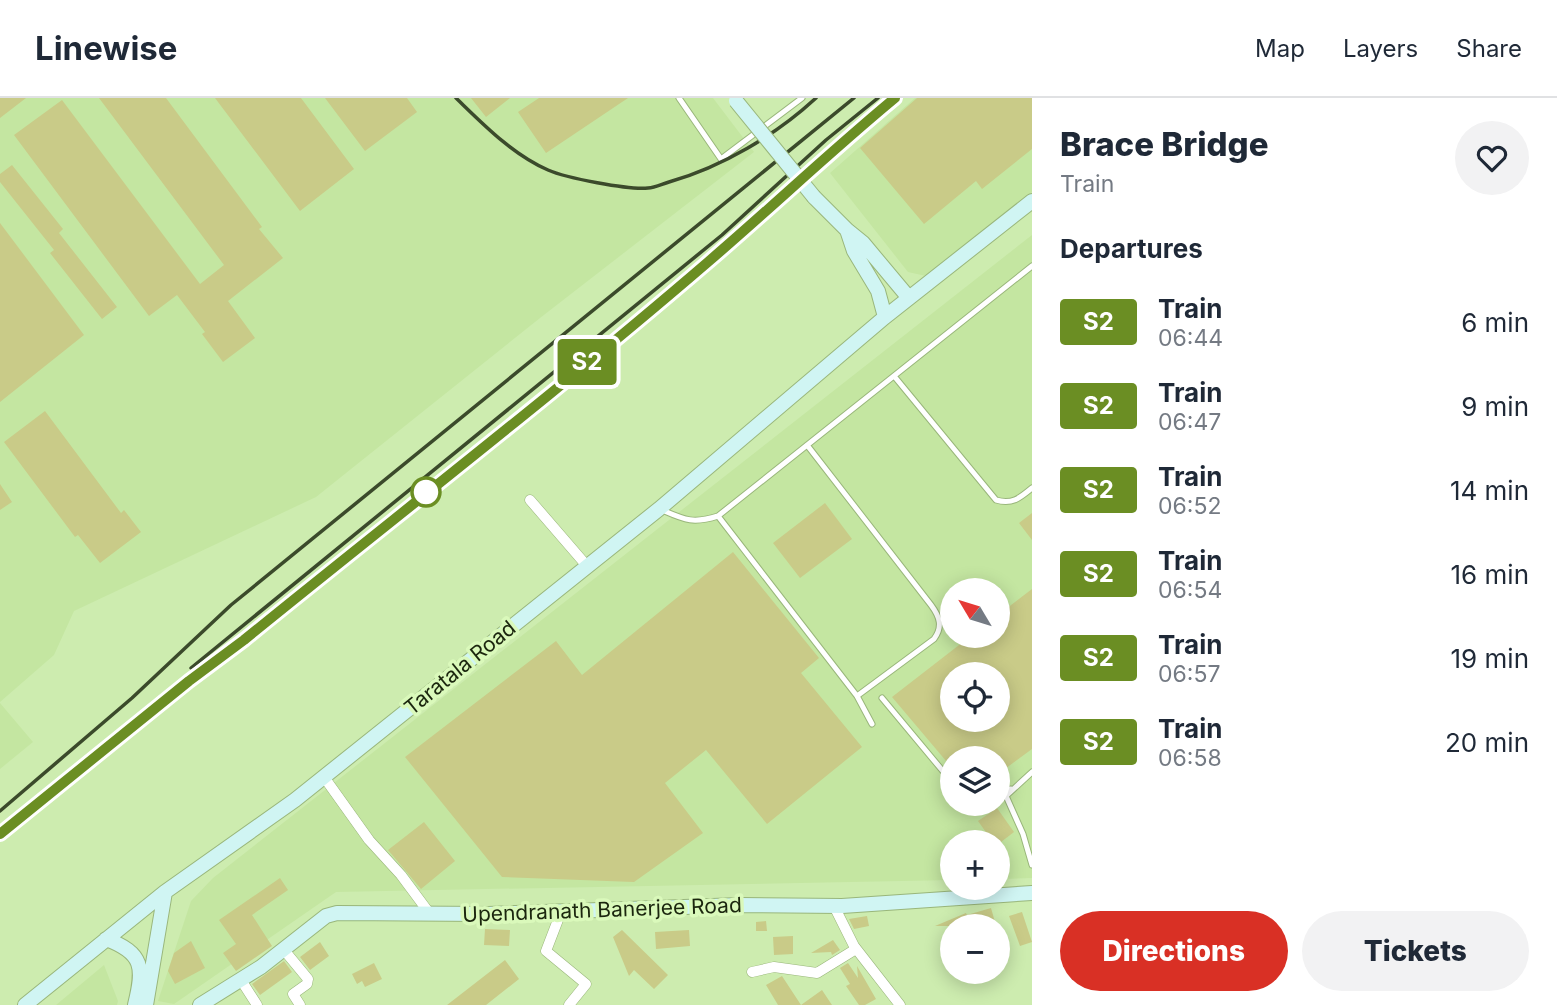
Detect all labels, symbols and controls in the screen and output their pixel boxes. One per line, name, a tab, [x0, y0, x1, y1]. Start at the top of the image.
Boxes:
text: Linewise	[35, 28, 178, 68]
text: Map	[1255, 34, 1305, 63]
text: Layers	[1343, 34, 1418, 63]
text: Share	[1456, 34, 1522, 63]
button: heart	[1455, 121, 1529, 195]
text: Brace Bridge	[1060, 124, 1268, 164]
text: Train	[1060, 170, 1114, 198]
text: Departures	[1060, 233, 1203, 264]
text: Train	[1158, 293, 1222, 324]
text: S2	[1083, 307, 1114, 336]
text: 6 min	[1461, 307, 1529, 338]
text: 06:44	[1158, 324, 1223, 352]
line badge: S2	[556, 339, 618, 385]
text: S2	[572, 347, 602, 376]
text: Train	[1158, 377, 1222, 408]
text: S2	[1083, 391, 1114, 420]
text: 9 min	[1461, 391, 1529, 422]
text: 06:47	[1158, 408, 1221, 436]
text: Train	[1158, 461, 1222, 492]
text: S2	[1083, 475, 1114, 504]
text: 14 min	[1450, 475, 1529, 506]
unlabelled marker	[411, 477, 441, 507]
text: 06:52	[1158, 492, 1221, 520]
text: Train	[1158, 545, 1222, 576]
text: S2	[1083, 559, 1114, 588]
text: 16 min	[1451, 559, 1529, 590]
text: 06:54	[1158, 576, 1222, 604]
north arrow	[940, 578, 1010, 648]
map controls	[940, 578, 1010, 984]
street label: Taratala Road	[399, 615, 520, 720]
text: Train	[1158, 629, 1222, 660]
text: S2	[1083, 643, 1114, 672]
text: 19 min	[1451, 643, 1529, 674]
text: 06:57	[1158, 660, 1220, 688]
button: locate	[940, 662, 1010, 732]
text: Train	[1158, 713, 1222, 744]
text: S2	[1083, 727, 1114, 756]
text: 20 min	[1445, 727, 1529, 758]
text: 06:58	[1158, 744, 1222, 772]
button: layers	[940, 746, 1010, 816]
button: +	[940, 830, 1010, 900]
street label: Upendranath Banerjee Road	[462, 892, 742, 927]
button: Directions	[1060, 911, 1288, 991]
button: Tickets	[1302, 911, 1529, 991]
button: −	[940, 914, 1010, 984]

